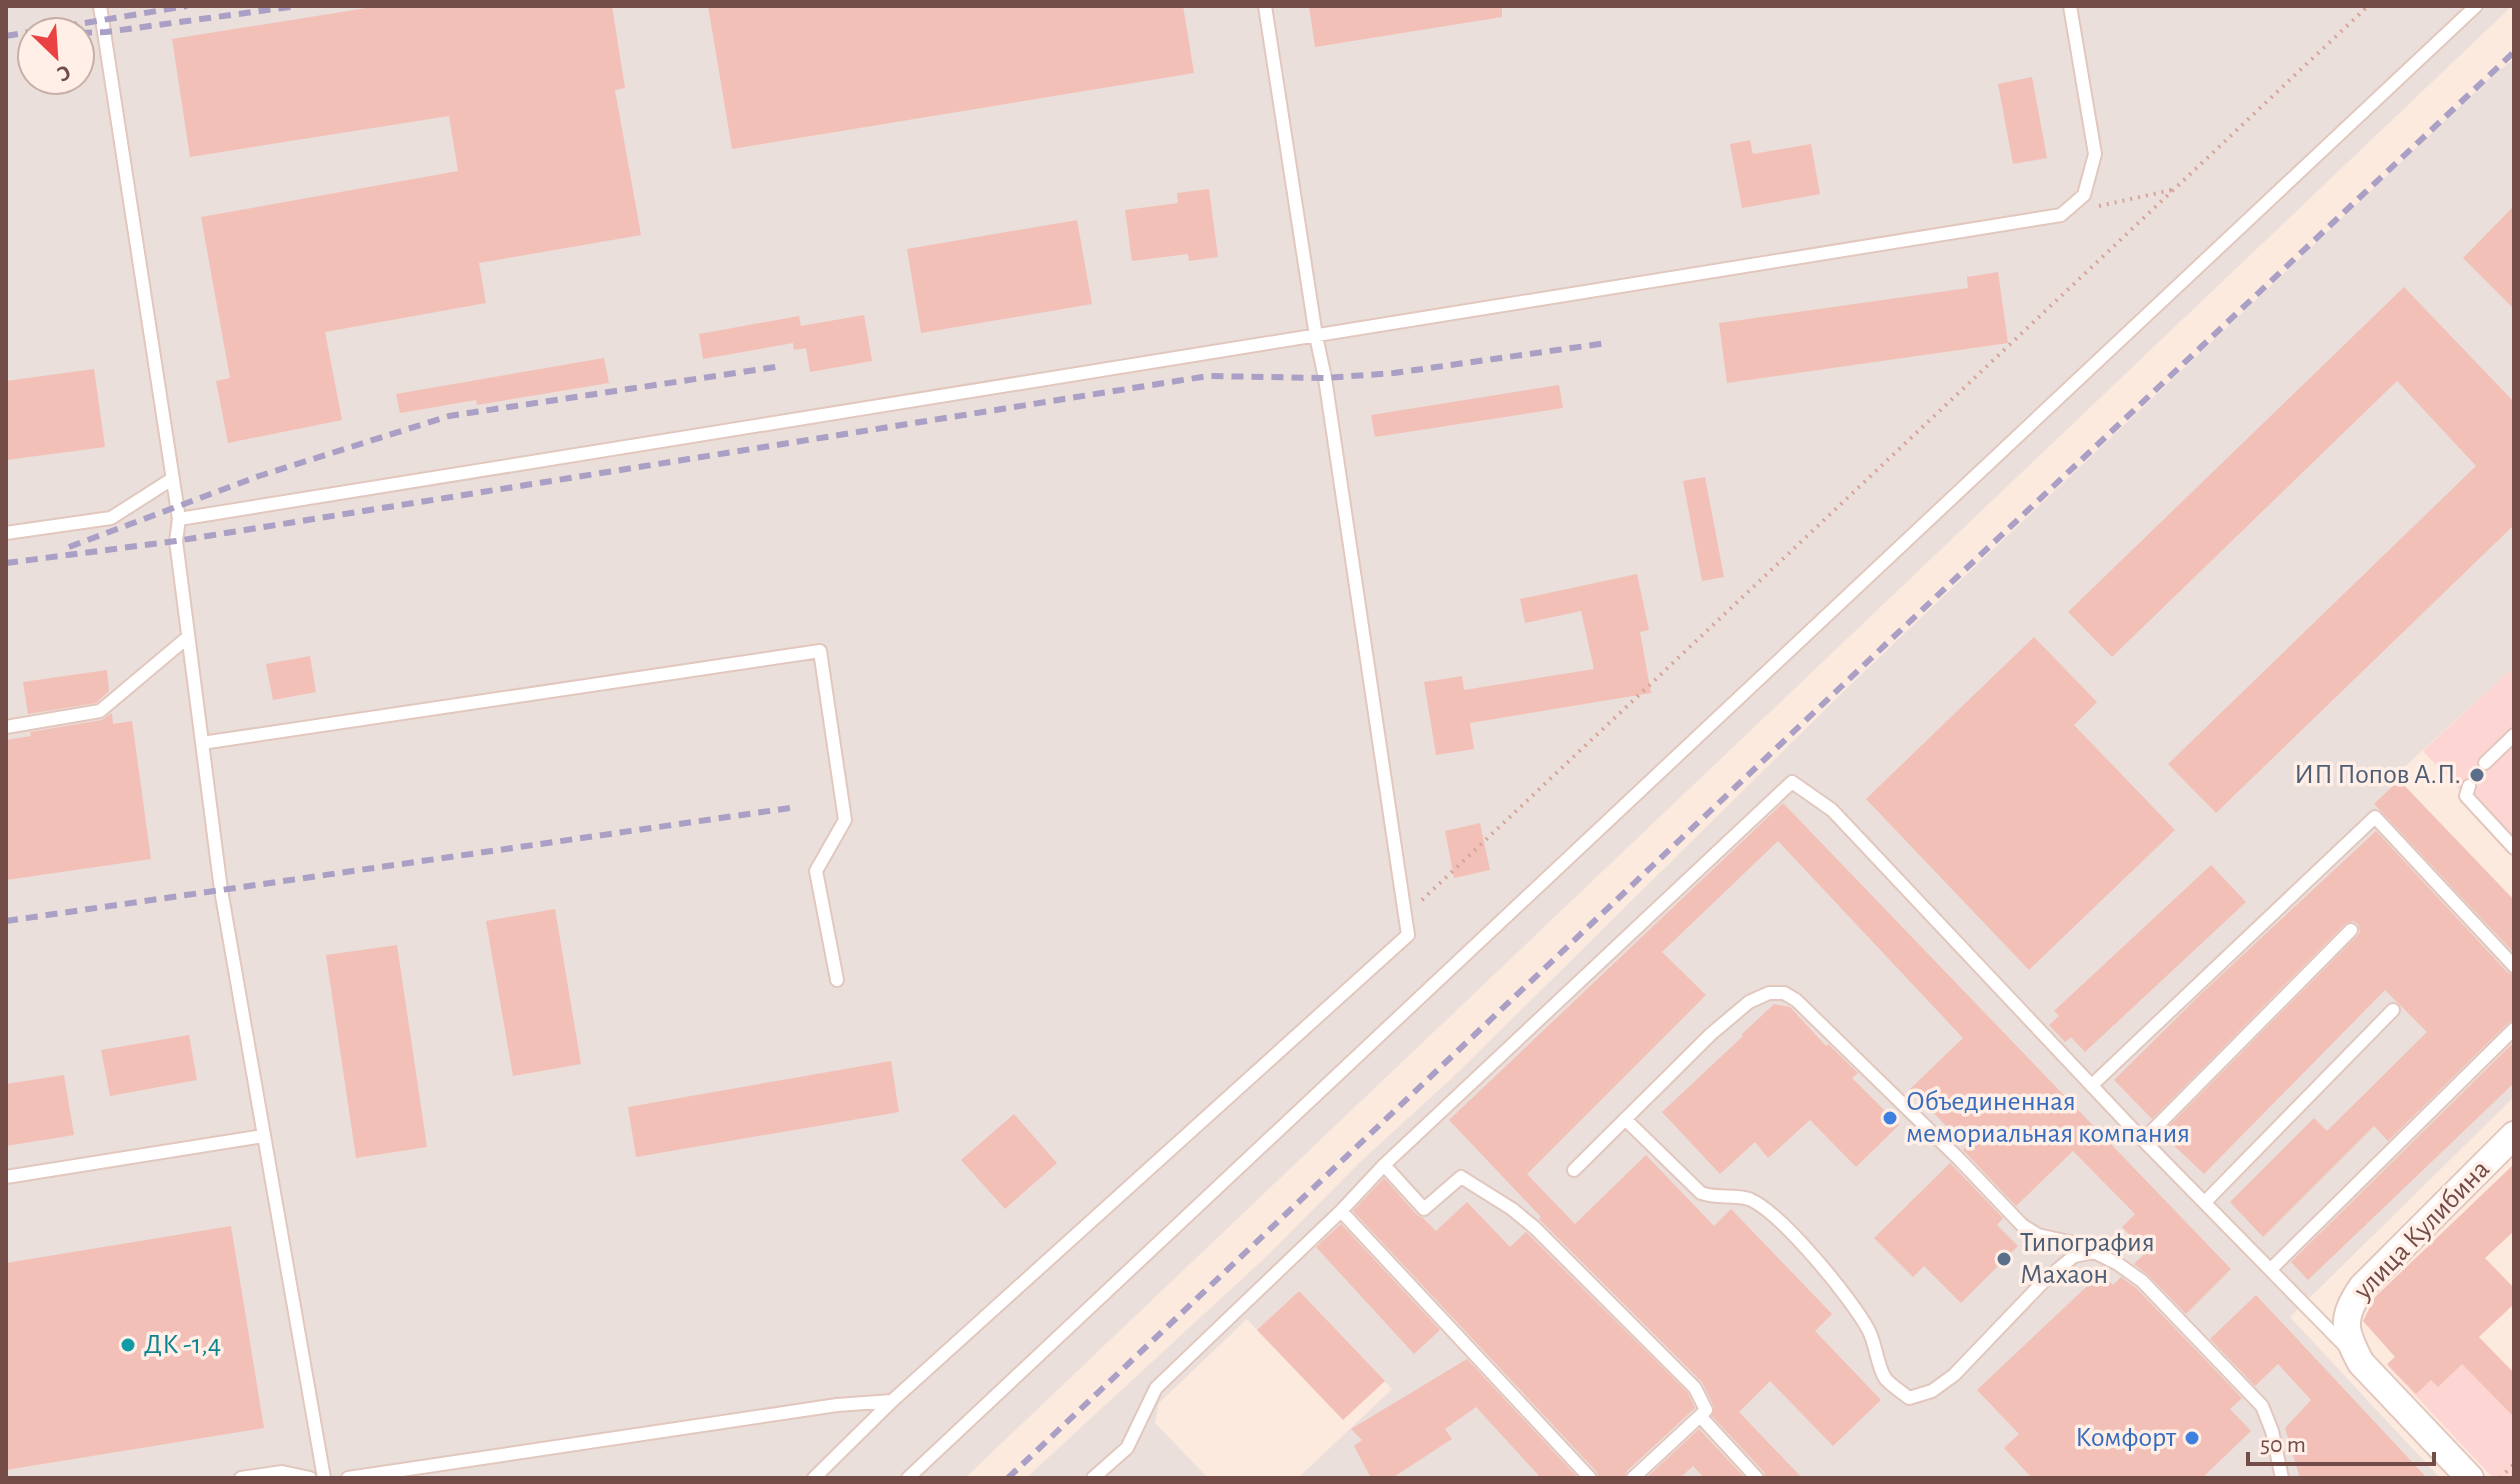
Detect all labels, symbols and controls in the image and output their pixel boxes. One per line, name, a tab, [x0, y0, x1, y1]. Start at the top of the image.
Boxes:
north arrow	[16, 16, 96, 96]
text: С	[54, 61, 74, 86]
place label: ИП Попов А.П.	[2294, 761, 2461, 789]
marker: ИП Попов А.П.	[2468, 766, 2486, 784]
place label: Объединенная мемориальная компания	[1906, 1088, 2190, 1148]
marker: Объединенная мемориальная компания	[1881, 1109, 1899, 1127]
street label: улица Кулибина	[2348, 1155, 2495, 1306]
place label: Типография Махаон	[2020, 1229, 2155, 1289]
marker: Типография Махаон	[1995, 1250, 2013, 1268]
place label: ДК -1,4	[144, 1331, 221, 1359]
marker: ДК -1,4	[119, 1336, 137, 1354]
scale bar	[2248, 1416, 2434, 1466]
place label: Комфорт	[2075, 1424, 2177, 1452]
marker: Комфорт	[2183, 1429, 2201, 1447]
text: 50 m	[2260, 1433, 2306, 1457]

